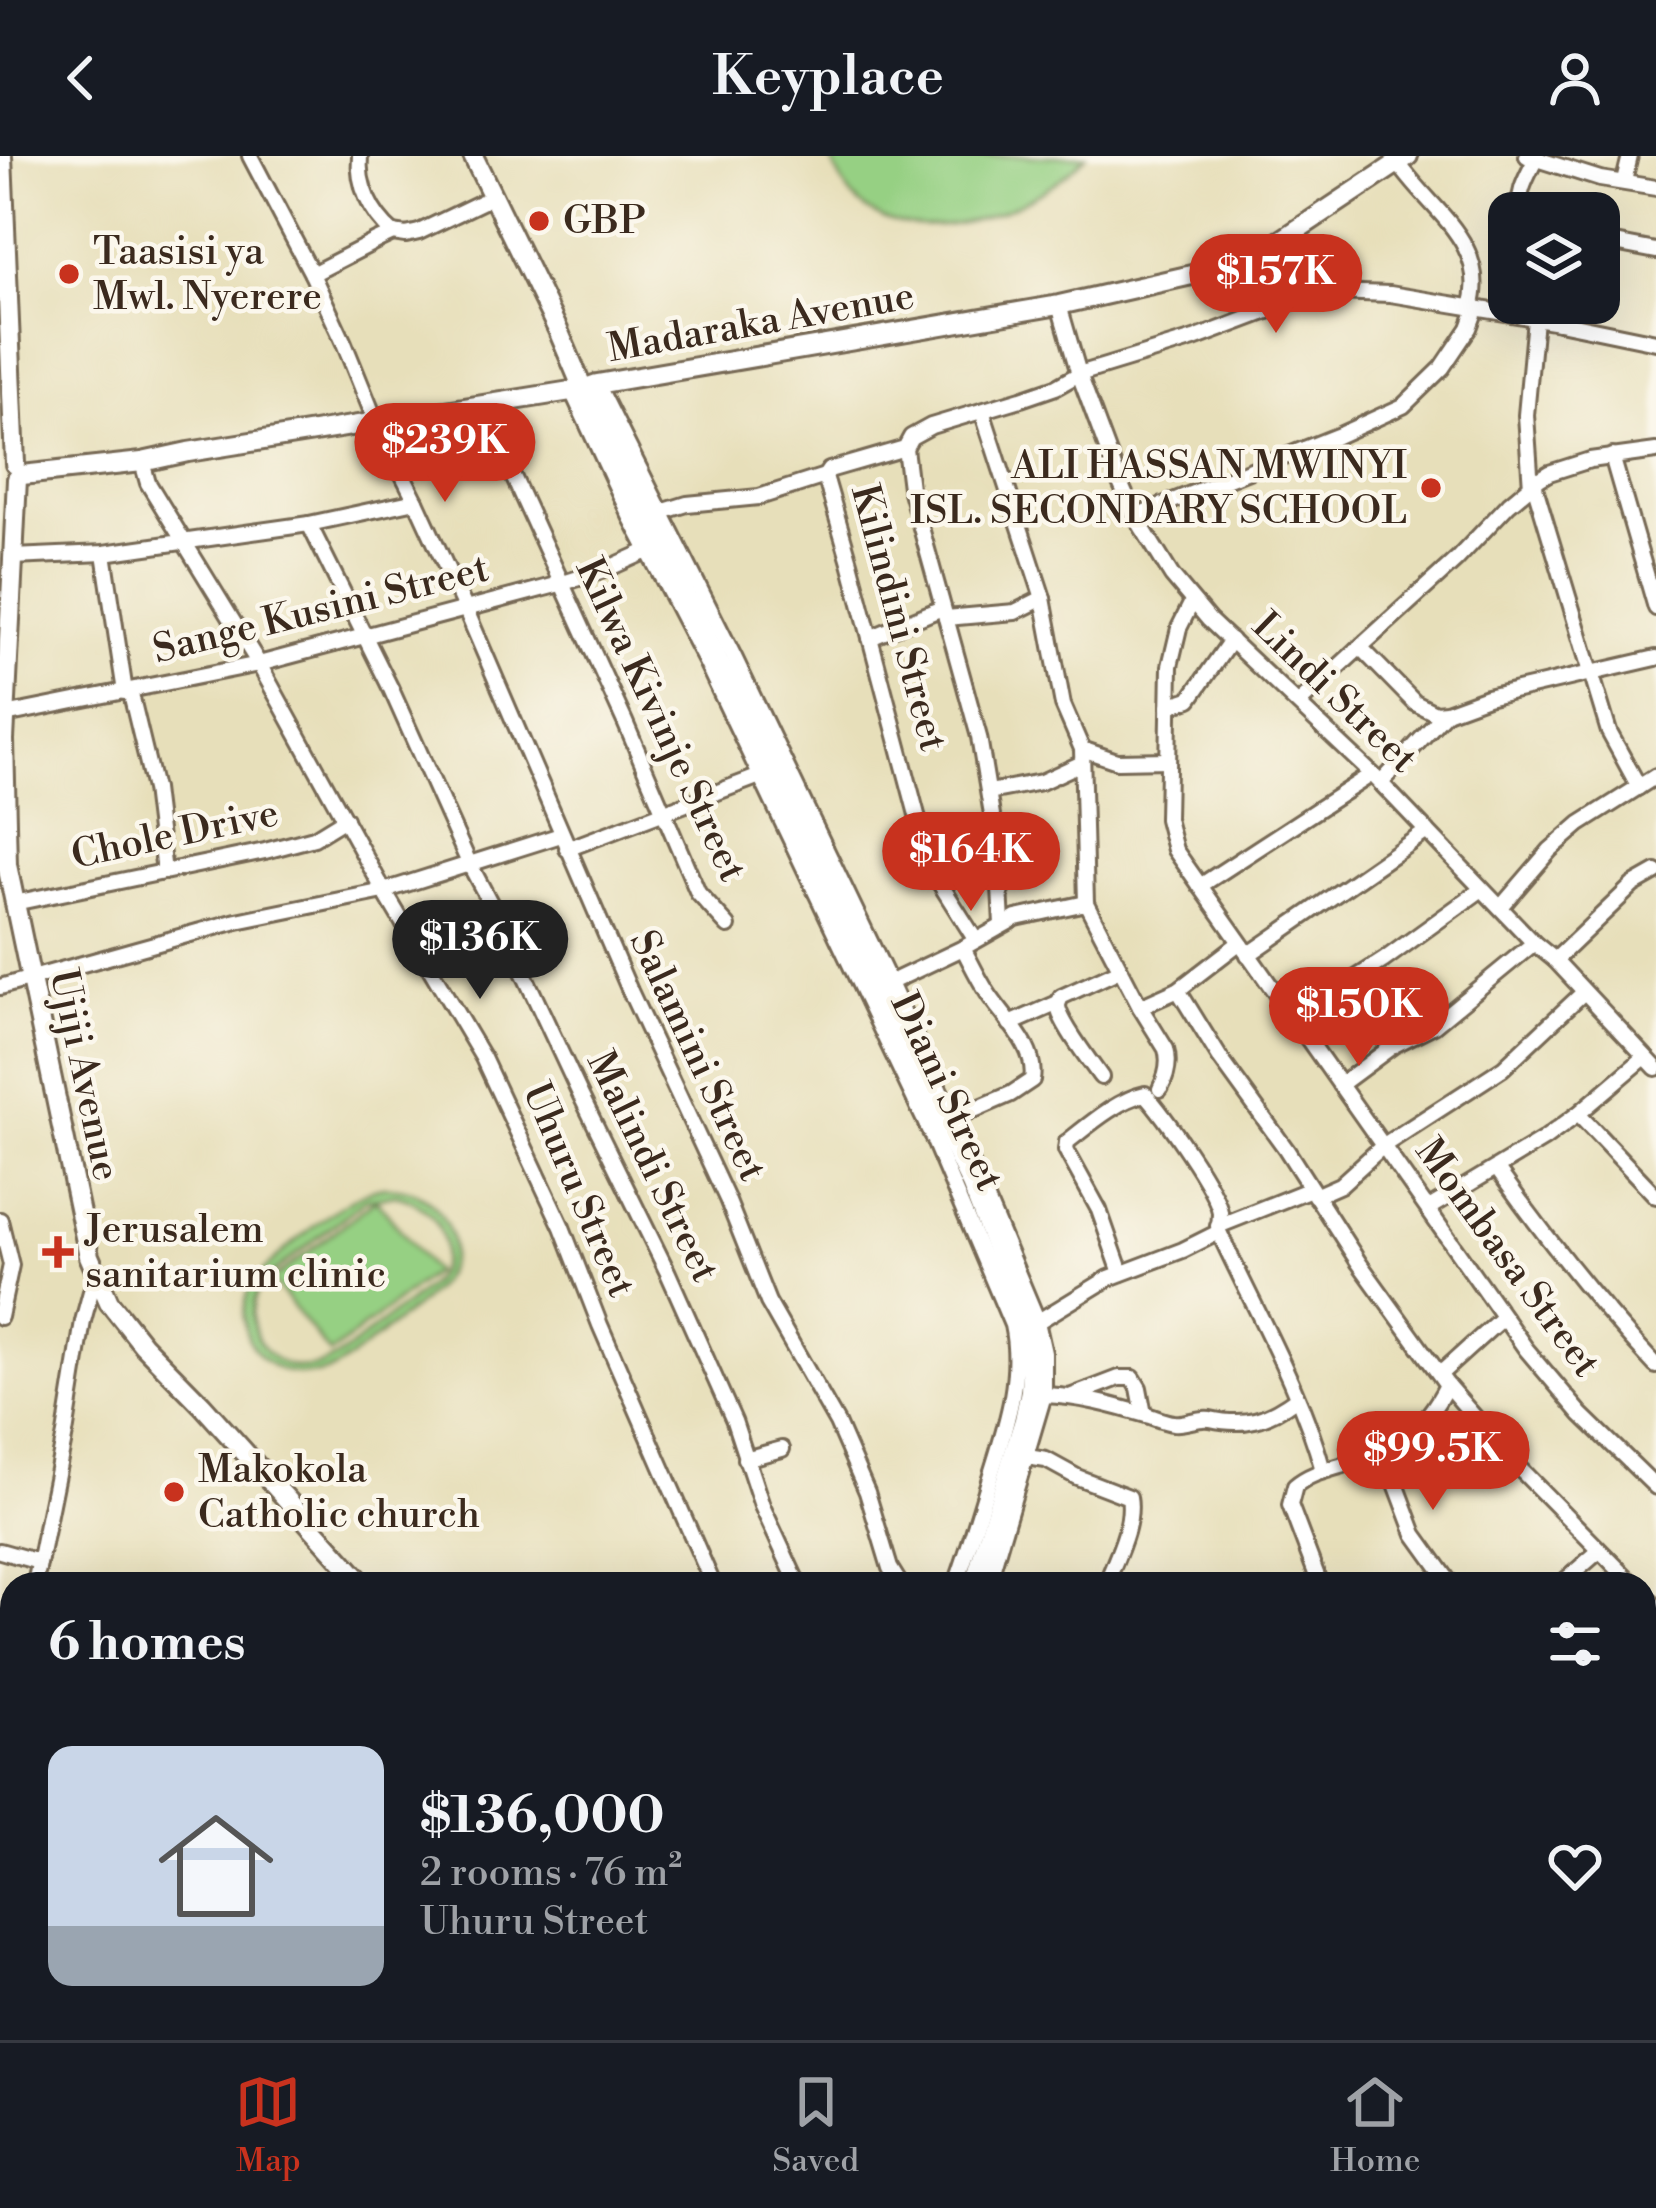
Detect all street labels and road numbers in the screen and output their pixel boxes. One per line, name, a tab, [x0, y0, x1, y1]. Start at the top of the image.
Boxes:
street label: Madaraka Avenue	[604, 272, 918, 374]
street label: Kilindini Street	[839, 479, 957, 757]
street label: Sange Kusini Street	[148, 545, 494, 675]
street label: Kilwa Kivinje Street	[564, 551, 756, 890]
street label: Lindi Street	[1241, 602, 1427, 784]
street label: Chole Drive	[67, 789, 283, 881]
street label: Salamini Street	[618, 923, 776, 1189]
street label: Ujiji Avenue	[38, 965, 130, 1185]
street label: Diani Street	[879, 985, 1013, 1199]
street label: Malindi Street	[575, 1044, 729, 1291]
street label: Uhuru Street	[511, 1075, 645, 1305]
street label: Mombasa Street	[1404, 1129, 1610, 1387]

